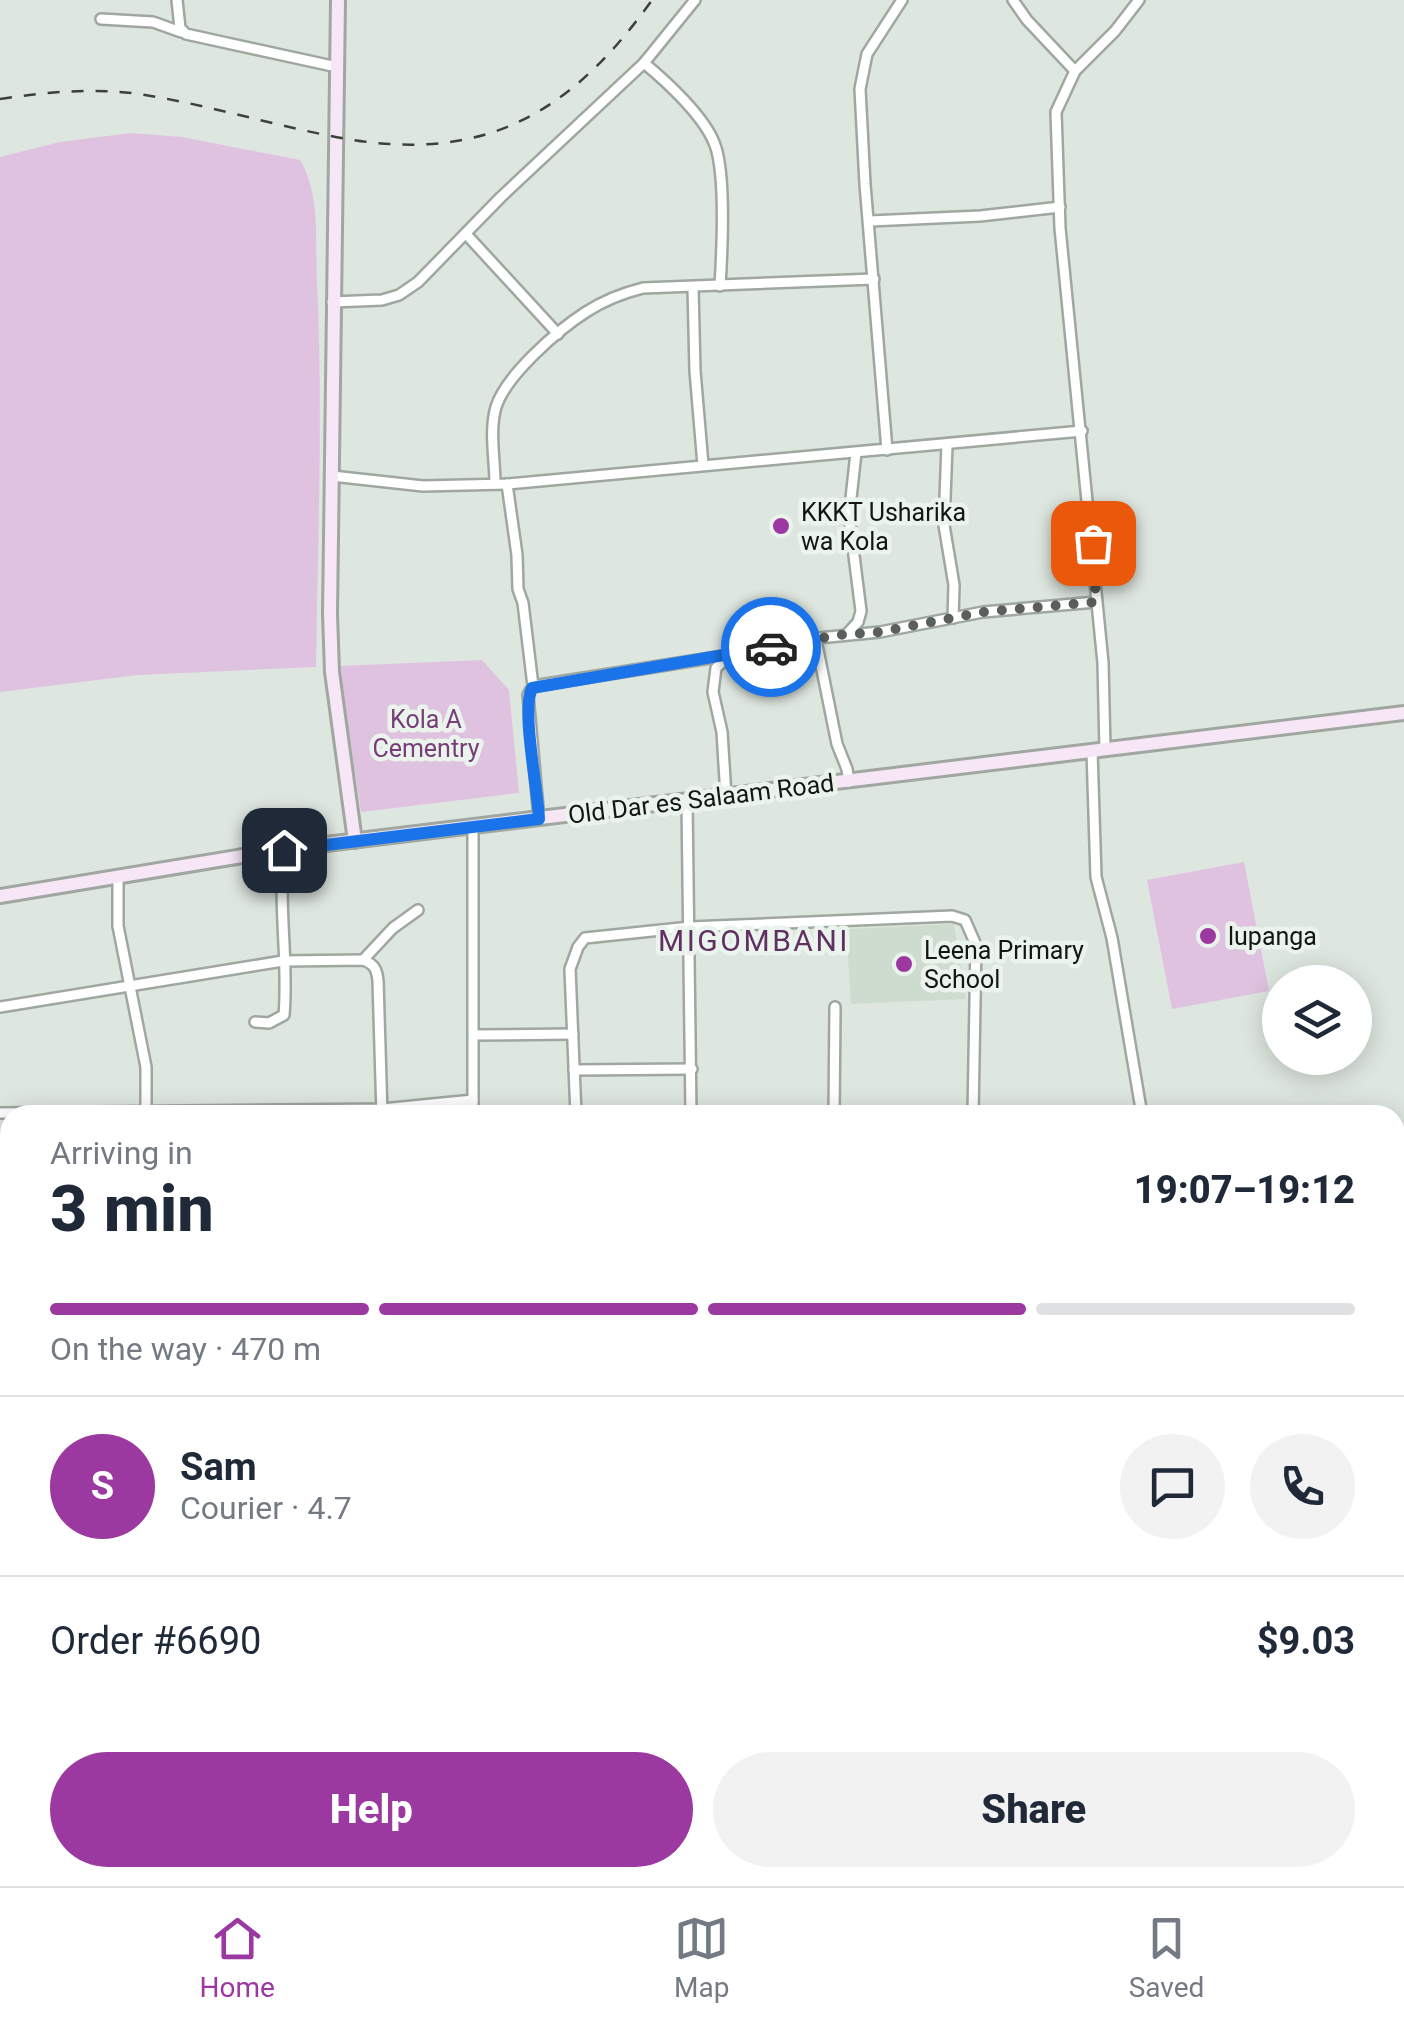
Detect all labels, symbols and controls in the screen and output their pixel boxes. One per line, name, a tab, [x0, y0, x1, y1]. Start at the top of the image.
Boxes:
place label: KKKT Usharika wa Kola	[801, 498, 966, 556]
pin	[1051, 501, 1136, 586]
marker: KKKT Usharika wa Kola	[770, 515, 792, 537]
icon: bag	[1066, 516, 1121, 571]
courier	[721, 597, 821, 697]
icon: car	[744, 620, 799, 675]
park label: Kola A Cementry	[372, 705, 480, 763]
street label: Old Dar es Salaam Road	[566, 768, 836, 830]
pin	[242, 808, 327, 893]
icon: home	[257, 823, 312, 878]
place label: lupanga	[1228, 922, 1317, 951]
district label: MIGOMBANI	[658, 923, 850, 958]
marker: lupanga	[1197, 925, 1219, 947]
place label: Leena Primary School	[924, 936, 1084, 994]
marker: Leena Primary School	[893, 953, 915, 975]
map controls	[1262, 965, 1372, 1075]
button: layers	[1262, 965, 1372, 1075]
text: Arriving in	[50, 1134, 193, 1172]
text: 19:07–19:12	[1134, 1168, 1355, 1212]
text: 3 min	[50, 1171, 214, 1247]
text: On the way · 470 m	[50, 1330, 321, 1368]
button: chat	[1120, 1434, 1225, 1539]
button: phone	[1250, 1434, 1355, 1539]
text: Sam	[180, 1445, 257, 1489]
text: S	[91, 1464, 114, 1508]
text: Courier · 4.7	[180, 1489, 352, 1527]
text: Order #6690	[50, 1619, 261, 1663]
text: $9.03	[1257, 1619, 1355, 1663]
button: Help	[50, 1752, 693, 1867]
button: Share	[713, 1752, 1355, 1867]
tab: Home	[200, 1911, 275, 2004]
tab: Map	[674, 1911, 730, 2004]
tab: Saved	[1129, 1911, 1204, 2004]

